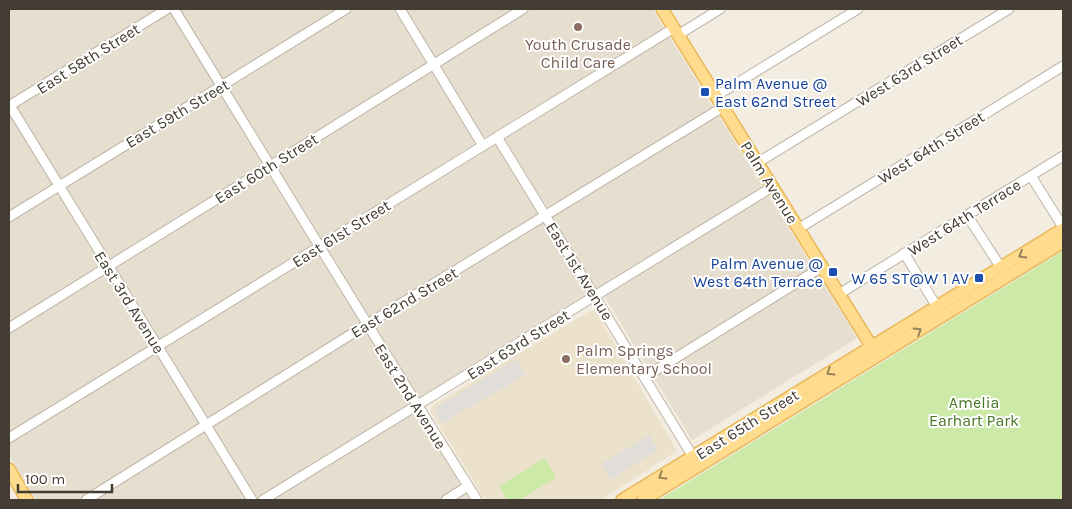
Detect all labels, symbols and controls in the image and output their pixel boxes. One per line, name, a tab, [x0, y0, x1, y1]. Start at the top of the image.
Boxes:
street label: East 58th Street	[33, 19, 143, 98]
marker: Youth Crusade Child Care	[572, 21, 584, 33]
street label: West 63rd Street	[853, 30, 966, 111]
place label: Youth Crusade Child Care	[525, 35, 631, 72]
place label: Palm Avenue @ East 62nd Street	[715, 74, 836, 111]
street label: East 59th Street	[122, 75, 233, 152]
marker: Palm Avenue @ East 62nd Street	[699, 86, 711, 98]
street label: West 64th Street	[875, 107, 988, 188]
street label: East 60th Street	[211, 129, 321, 208]
street label: Palm Avenue	[737, 138, 802, 227]
street label: West 64th Terrace	[904, 175, 1024, 260]
street label: East 61st Street	[288, 196, 394, 271]
street label: East 1st Avenue	[542, 219, 617, 324]
street label: East 3rd Avenue	[90, 248, 169, 357]
one-way arrow	[1018, 248, 1027, 258]
place label: Palm Avenue @ West 64th Terrace	[693, 254, 823, 291]
street label: East 62nd Street	[347, 263, 461, 342]
marker: Palm Avenue @ West 64th Terrace	[827, 266, 839, 278]
place label: W 65 ST@W 1 AV	[851, 269, 969, 288]
marker: W 65 ST@W 1 AV	[973, 272, 985, 284]
street label: East 63rd Street	[463, 305, 573, 384]
one-way arrow	[912, 328, 921, 338]
street label: East 2nd Avenue	[370, 340, 451, 453]
place label: Palm Springs Elementary School	[576, 341, 712, 378]
marker: Palm Springs Elementary School	[560, 353, 572, 365]
one-way arrow	[827, 366, 836, 376]
street label: East 65th Street	[692, 385, 802, 464]
park label: Amelia Earhart Park	[929, 393, 1019, 430]
scale bar	[18, 462, 111, 494]
one-way arrow	[658, 469, 667, 479]
text: 100 m	[25, 470, 65, 488]

